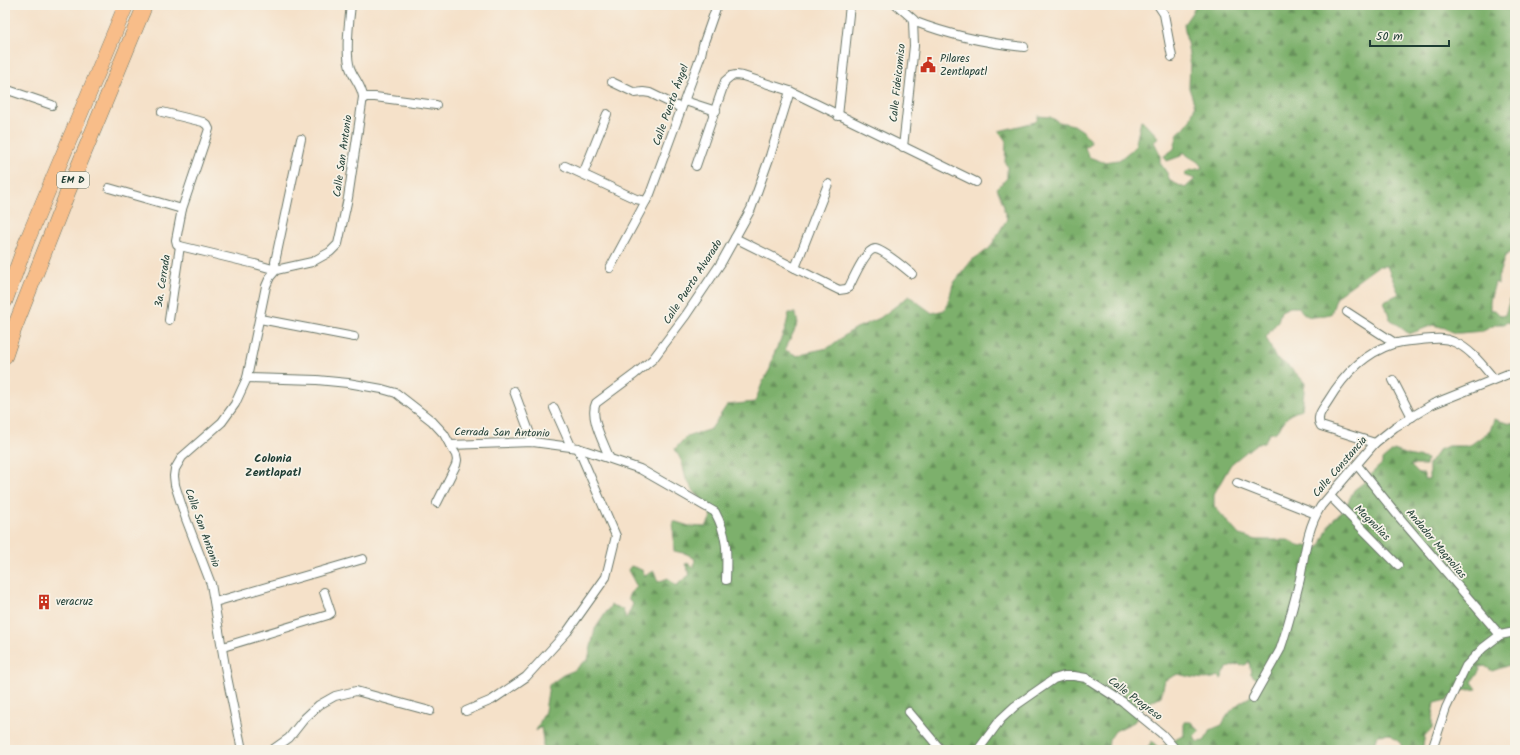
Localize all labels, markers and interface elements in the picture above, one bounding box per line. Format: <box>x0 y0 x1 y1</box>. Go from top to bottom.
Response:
scale bar <box>1370 22 1449 48</box>
text: 50 m <box>1376 27 1403 46</box>
street label: Calle Fideicomiso <box>885 43 911 123</box>
place label: Pilares Zentlapatl <box>940 50 987 81</box>
public building icon: Pilares Zentlapatl <box>919 56 937 74</box>
street label: Calle Puerto Ángel <box>648 62 694 148</box>
street label: Calle San Antonio <box>328 114 358 198</box>
road number: EM D <box>57 172 89 188</box>
street label: Calle Puerto Alvarado <box>659 236 727 328</box>
street label: 3a. Cerrada <box>150 253 176 309</box>
street label: Cerrada San Antonio <box>454 423 550 443</box>
street label: Calle Constancia <box>1308 432 1372 502</box>
district label: Colonia Zentlapatl <box>245 449 302 482</box>
street label: Calle San Antonio <box>179 486 225 570</box>
street label: Magnolias <box>1350 501 1395 546</box>
street label: Andador Magnolias <box>1401 505 1471 583</box>
building icon: veracruz <box>35 593 53 611</box>
place label: veracruz <box>56 593 93 611</box>
street label: Calle Progreso <box>1104 672 1166 726</box>

